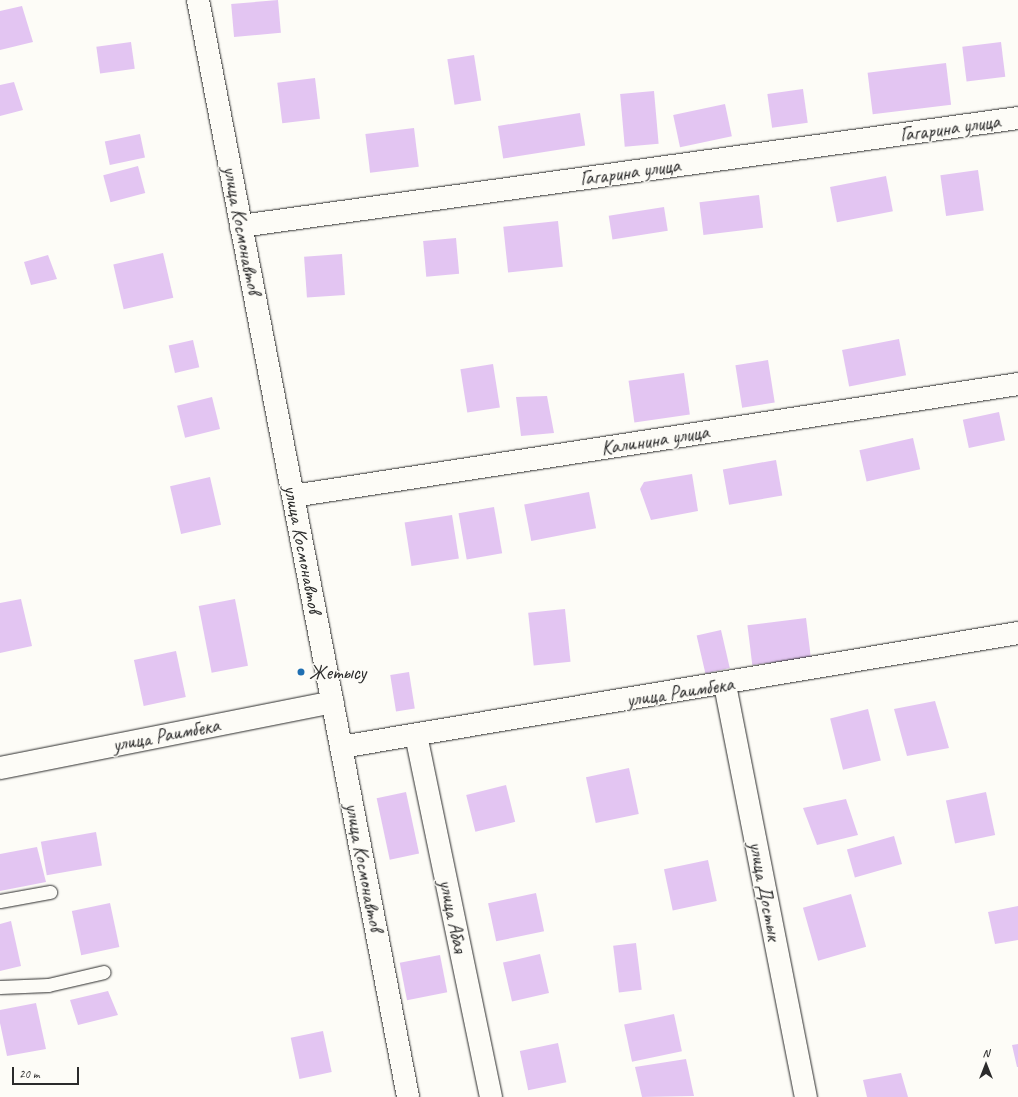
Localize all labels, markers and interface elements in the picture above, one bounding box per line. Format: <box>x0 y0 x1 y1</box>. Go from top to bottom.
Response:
street label: Гагарина улица <box>898 109 1002 147</box>
street label: Гагарина улица <box>578 153 682 191</box>
street label: улица Космонавтов <box>218 162 266 298</box>
street label: Калинина улица <box>599 420 711 460</box>
street label: улица Космонавтов <box>279 481 327 617</box>
place label: Жетысу <box>309 660 366 684</box>
marker: Жетысу <box>296 667 306 677</box>
street label: улица Раимбека <box>625 672 735 712</box>
street label: улица Раимбека <box>111 713 221 757</box>
street label: улица Космонавтов <box>340 799 388 935</box>
street label: улица Достык <box>743 839 787 943</box>
street label: улица Абая <box>434 877 472 955</box>
north arrow <box>966 1045 1006 1085</box>
text: N <box>983 1046 989 1060</box>
scale bar <box>14 1059 81 1085</box>
text: 20 m <box>19 1066 39 1082</box>

